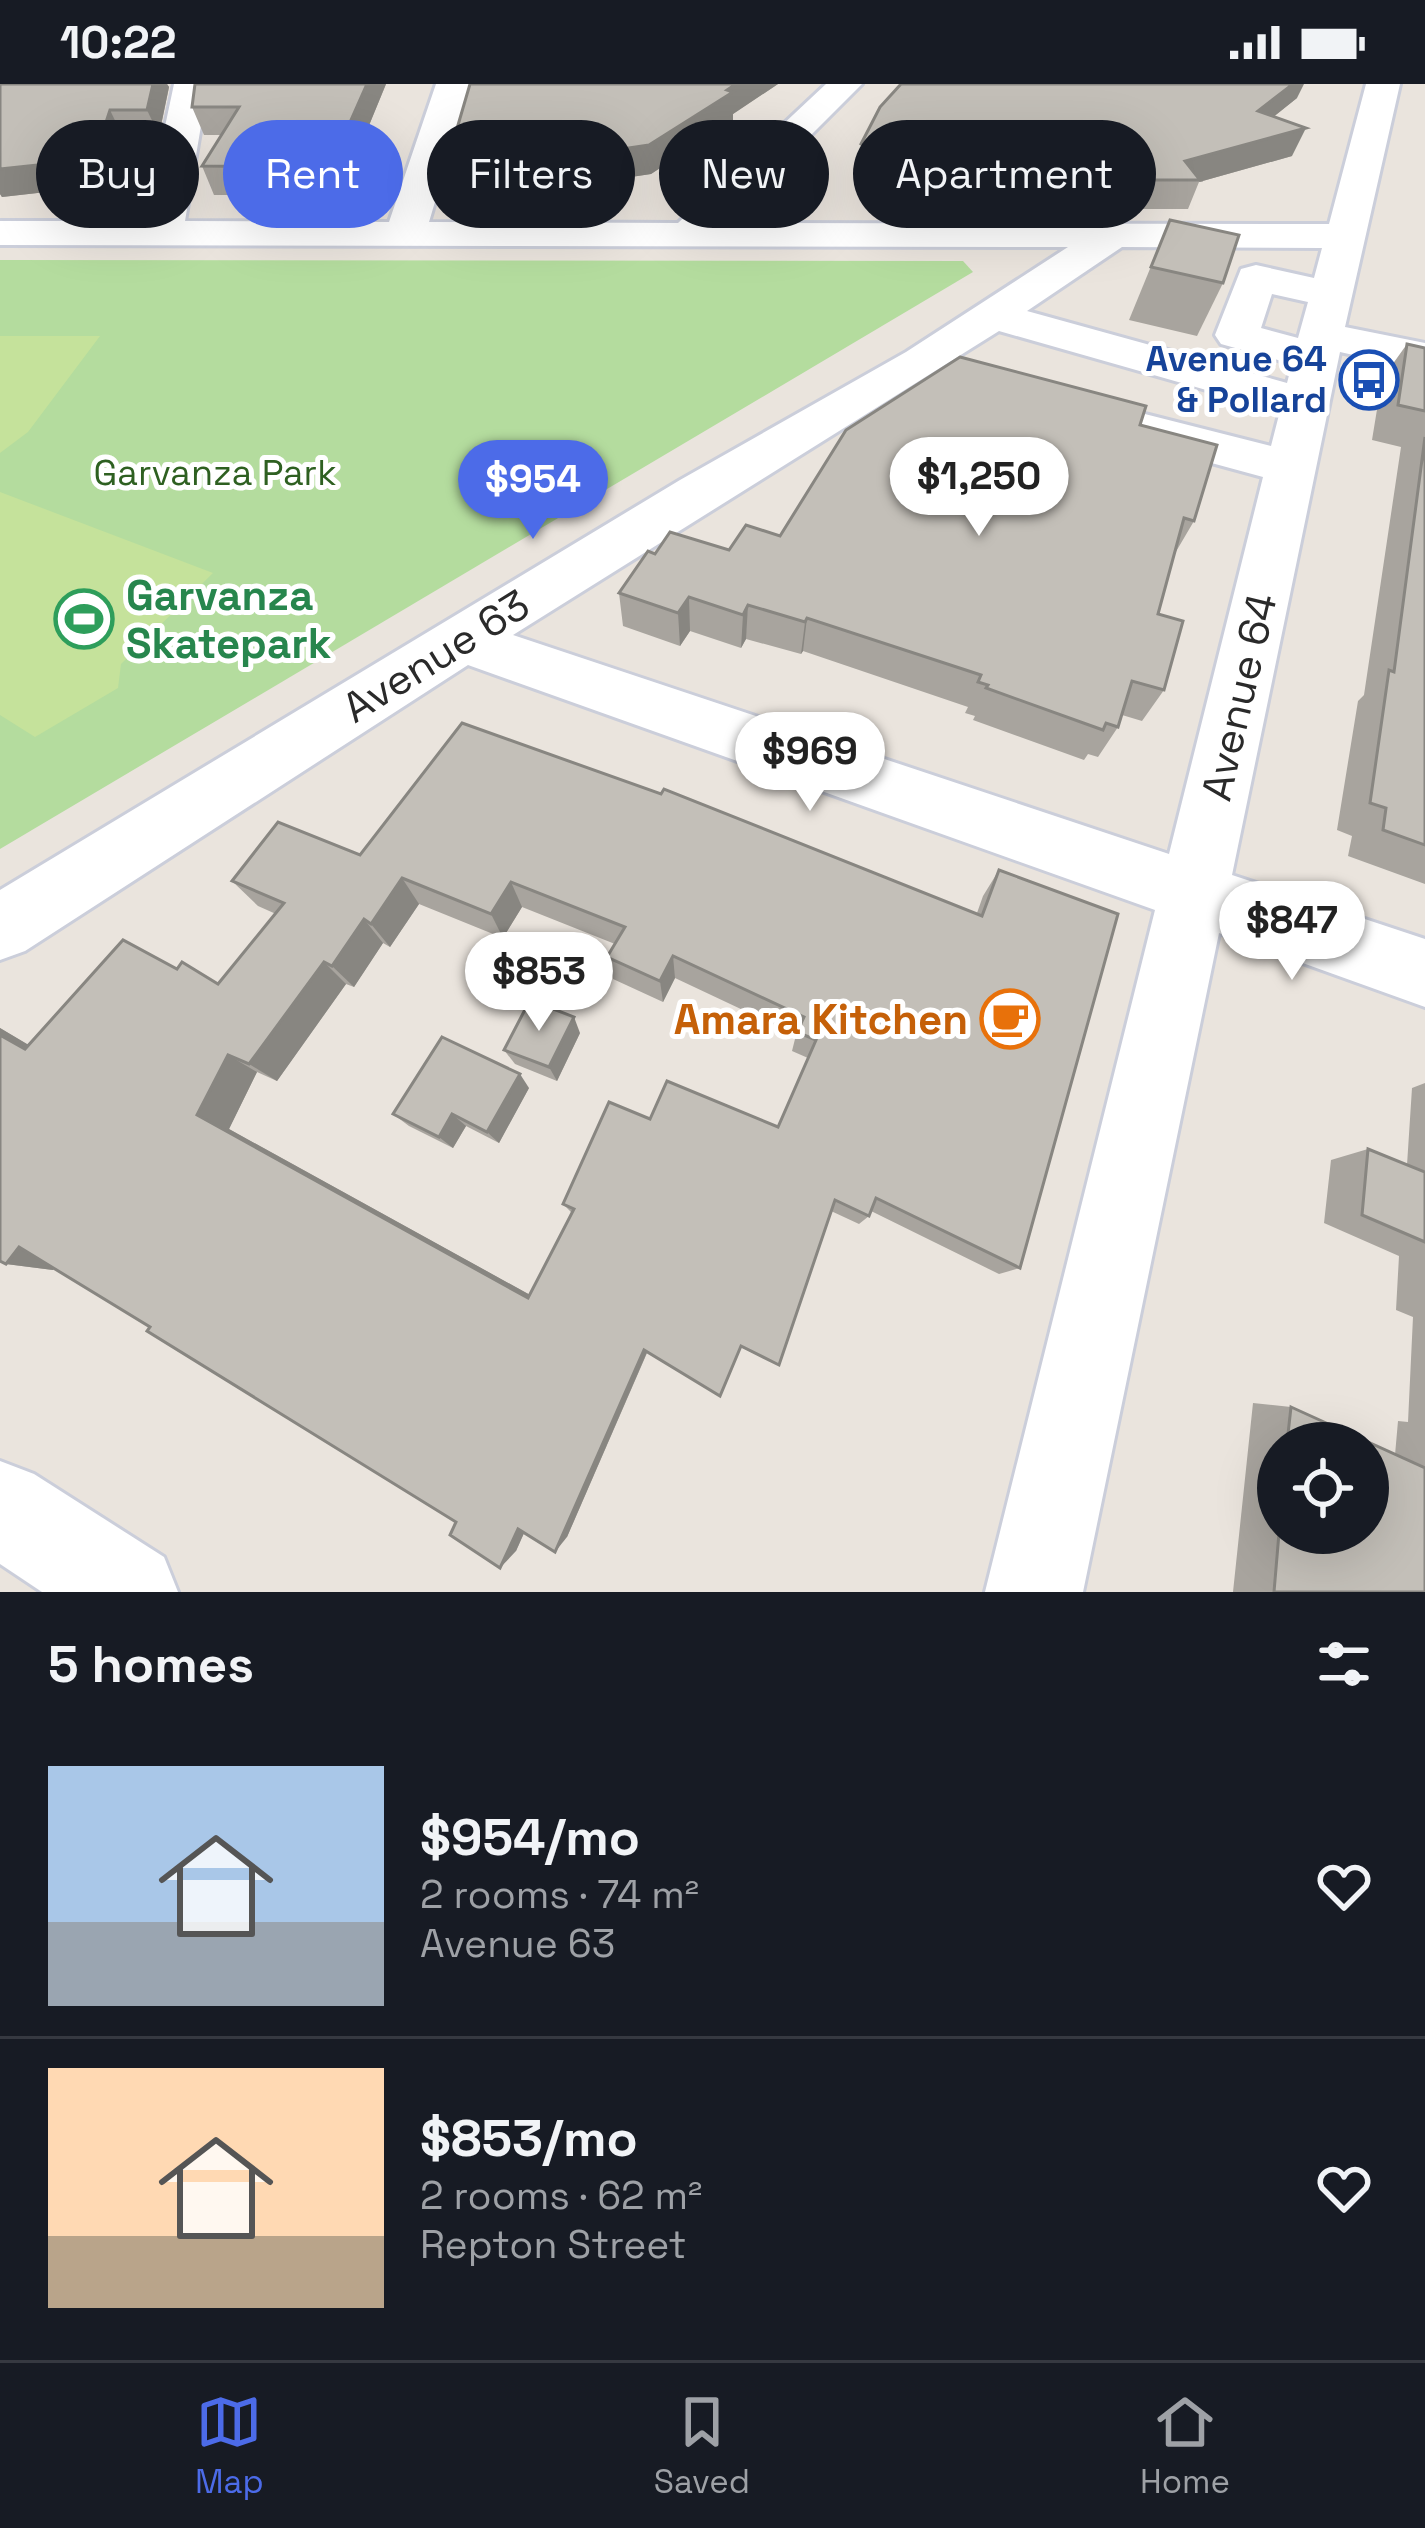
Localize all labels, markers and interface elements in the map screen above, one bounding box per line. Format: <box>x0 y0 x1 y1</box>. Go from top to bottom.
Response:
text: 10:22 <box>60 14 176 71</box>
chip: Buy <box>36 120 199 228</box>
chip: Rent <box>223 120 403 228</box>
chip: Filters <box>427 120 635 228</box>
chip: New <box>659 120 829 228</box>
chip: Apartment <box>853 120 1156 228</box>
place label: Avenue 64 & Pollard <box>1145 336 1327 423</box>
bus stop icon: Avenue 64 & Pollard <box>1338 349 1400 411</box>
pin: $1,250 <box>881 437 1077 539</box>
pin: $954 <box>462 440 604 542</box>
park label: Garvanza Park <box>93 450 337 496</box>
text: $1,250 <box>917 451 1041 500</box>
text: $954 <box>485 454 581 503</box>
place label: Garvanza Skatepark <box>126 569 332 670</box>
street label: Avenue 63 <box>333 578 539 734</box>
sports icon: Garvanza Skatepark <box>53 588 115 650</box>
street label: Avenue 64 <box>1189 588 1289 806</box>
pin: $969 <box>739 712 881 814</box>
text: $969 <box>762 726 858 775</box>
pin: $847 <box>1221 881 1363 983</box>
text: $847 <box>1246 895 1338 944</box>
pin: $853 <box>468 932 610 1034</box>
text: $853 <box>492 946 586 995</box>
cafe icon: Amara Kitchen <box>979 988 1041 1050</box>
place label: Amara Kitchen <box>674 993 968 1046</box>
map controls <box>1257 1422 1389 1554</box>
button: locate <box>1257 1422 1389 1554</box>
icon: filters <box>1311 1631 1377 1697</box>
text: 5 homes <box>48 1632 254 1697</box>
text: $954/mo <box>420 1805 640 1870</box>
icon: home <box>144 1814 288 1958</box>
icon: heart <box>1311 1853 1377 1919</box>
text: 2 rooms · 74 m² <box>420 1870 699 1919</box>
text: Avenue 63 <box>420 1919 615 1968</box>
text: $853/mo <box>420 2106 638 2171</box>
icon: home <box>144 2116 288 2260</box>
icon: heart <box>1311 2155 1377 2221</box>
text: 2 rooms · 62 m² <box>420 2171 702 2220</box>
text: Repton Street <box>420 2220 687 2269</box>
tab: Map <box>195 2389 264 2503</box>
tab: Saved <box>654 2389 750 2503</box>
tab: Home <box>1140 2389 1230 2503</box>

